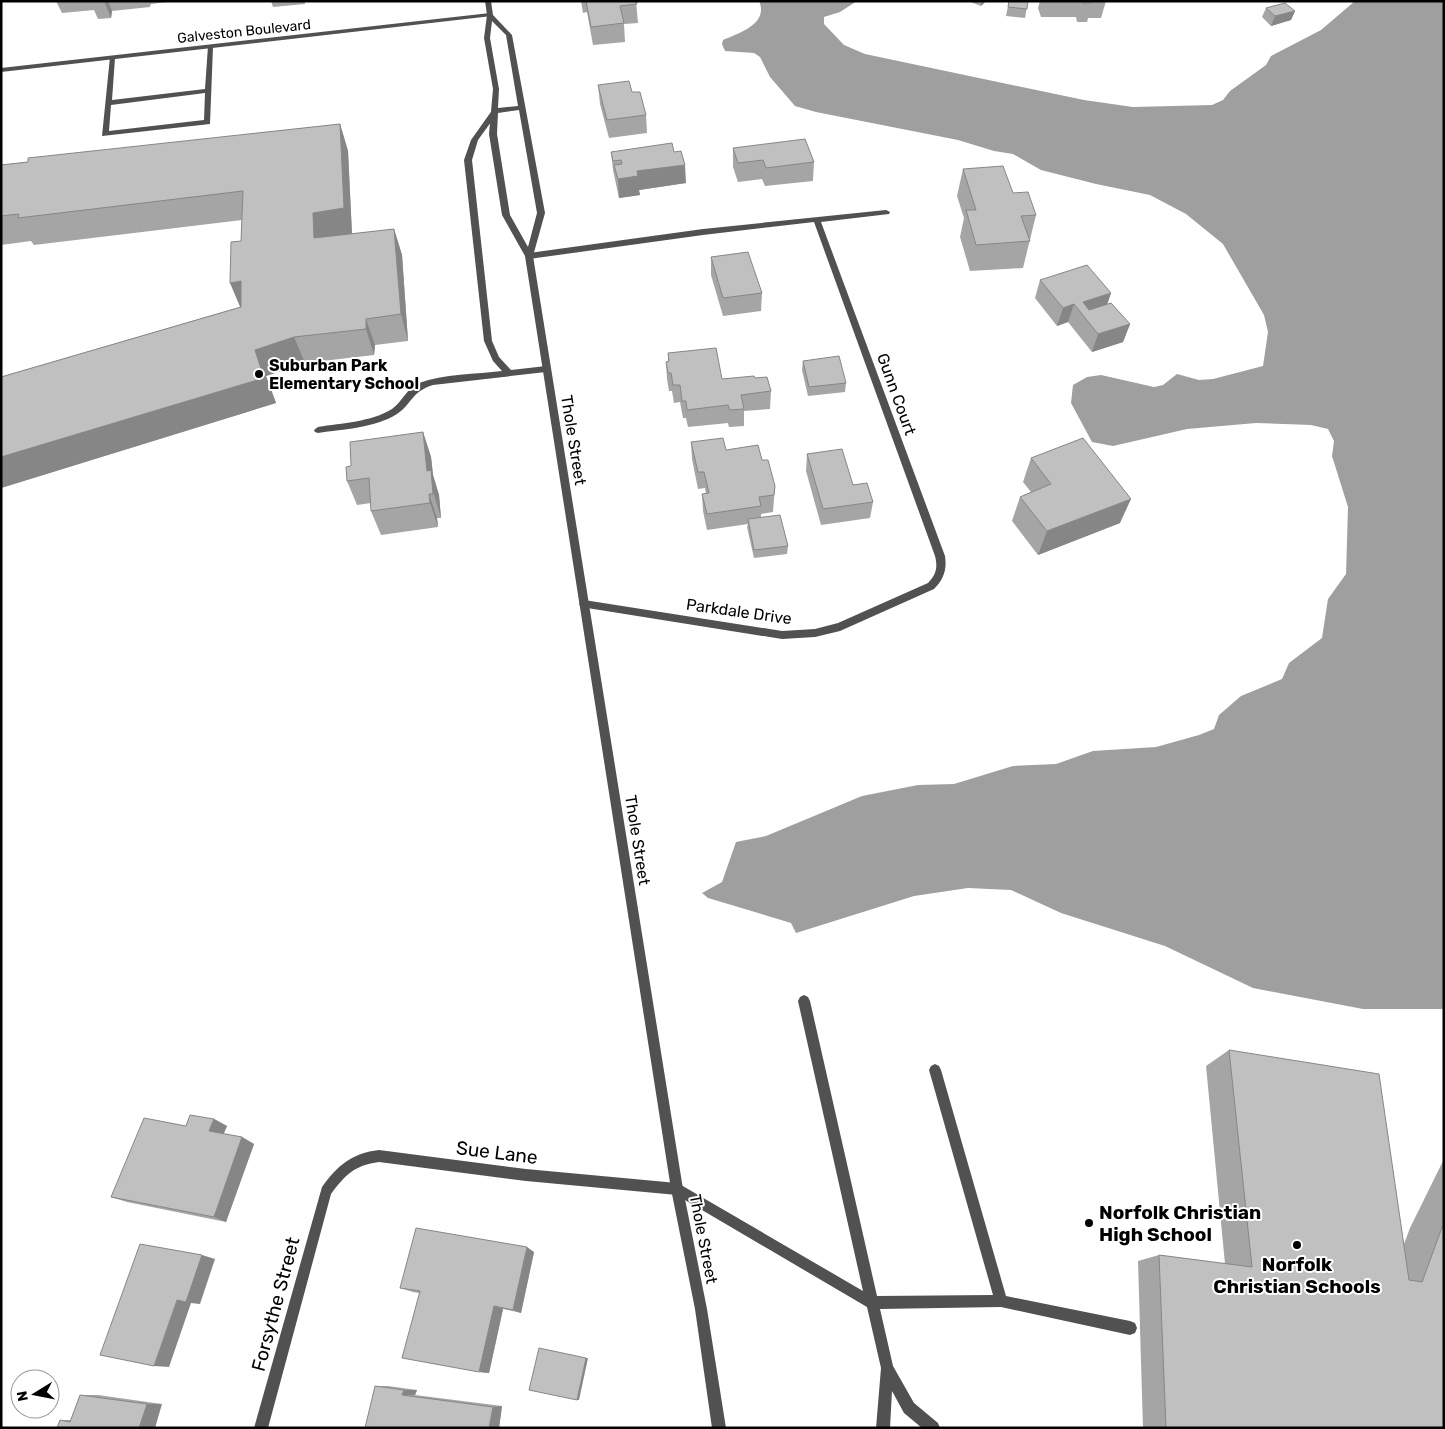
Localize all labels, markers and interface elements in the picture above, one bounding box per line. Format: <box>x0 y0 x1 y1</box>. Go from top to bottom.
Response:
street label: Galveston Boulevard <box>176 16 312 47</box>
street label: Gunn Court <box>873 351 920 438</box>
place label: Suburban Park Elementary School <box>269 356 419 393</box>
marker: Suburban Park Elementary School <box>253 368 265 380</box>
street label: Thole Street <box>557 394 590 486</box>
street label: Parkdale Drive <box>685 595 793 628</box>
street label: Thole Street <box>621 794 654 886</box>
street label: Sue Lane <box>455 1136 539 1169</box>
street label: Thole Street <box>686 1193 722 1286</box>
place label: Norfolk Christian High School <box>1099 1201 1261 1246</box>
marker: Norfolk Christian High School <box>1083 1217 1095 1229</box>
street label: Forsythe Street <box>247 1234 305 1374</box>
marker: Norfolk Christian Schools <box>1291 1239 1303 1251</box>
place label: Norfolk Christian Schools <box>1213 1253 1381 1298</box>
north arrow <box>10 1369 60 1419</box>
text: N <box>13 1390 32 1403</box>

